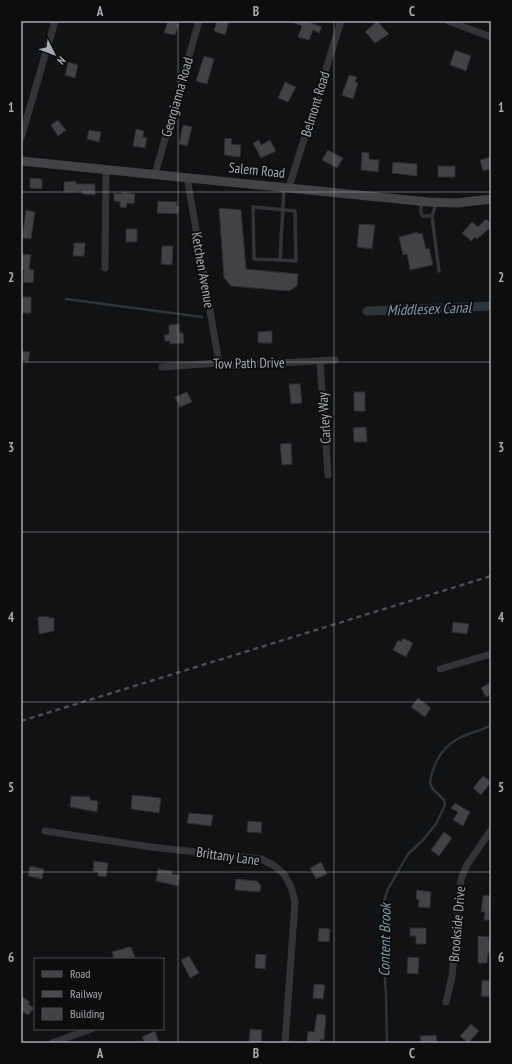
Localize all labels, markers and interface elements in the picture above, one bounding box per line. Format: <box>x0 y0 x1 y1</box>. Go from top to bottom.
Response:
text: A <box>96 3 104 20</box>
text: B <box>253 3 259 20</box>
text: C <box>409 3 415 20</box>
north arrow <box>34 34 74 74</box>
text: N <box>54 54 69 68</box>
street label: Georgianna Road <box>157 55 197 139</box>
street label: Belmont Road <box>297 69 333 139</box>
text: 1 <box>8 99 14 116</box>
text: 1 <box>498 99 504 116</box>
street label: Salem Road <box>228 158 286 182</box>
street label: Ketchen Avenue <box>187 231 219 310</box>
text: 2 <box>8 269 14 286</box>
text: 2 <box>498 269 504 286</box>
water label: Middlesex Canal <box>387 297 473 319</box>
street label: Tow Path Drive <box>213 353 285 373</box>
street label: Carley Way <box>313 391 335 445</box>
text: 3 <box>8 439 14 456</box>
text: 3 <box>498 439 504 456</box>
text: 4 <box>8 609 15 626</box>
text: 4 <box>498 609 505 626</box>
text: 5 <box>8 779 14 796</box>
text: 5 <box>498 779 504 796</box>
street label: Brittany Lane <box>195 843 261 869</box>
street label: Brookside Drive <box>445 885 469 963</box>
water label: Content Brook <box>374 901 395 977</box>
text: 6 <box>8 949 14 966</box>
text: 6 <box>498 949 504 966</box>
legend <box>34 958 164 1030</box>
text: Road <box>70 966 90 981</box>
text: Railway <box>70 986 103 1001</box>
text: Building <box>70 1006 105 1021</box>
text: A <box>96 1045 104 1062</box>
text: B <box>253 1045 259 1062</box>
text: C <box>409 1045 415 1062</box>

